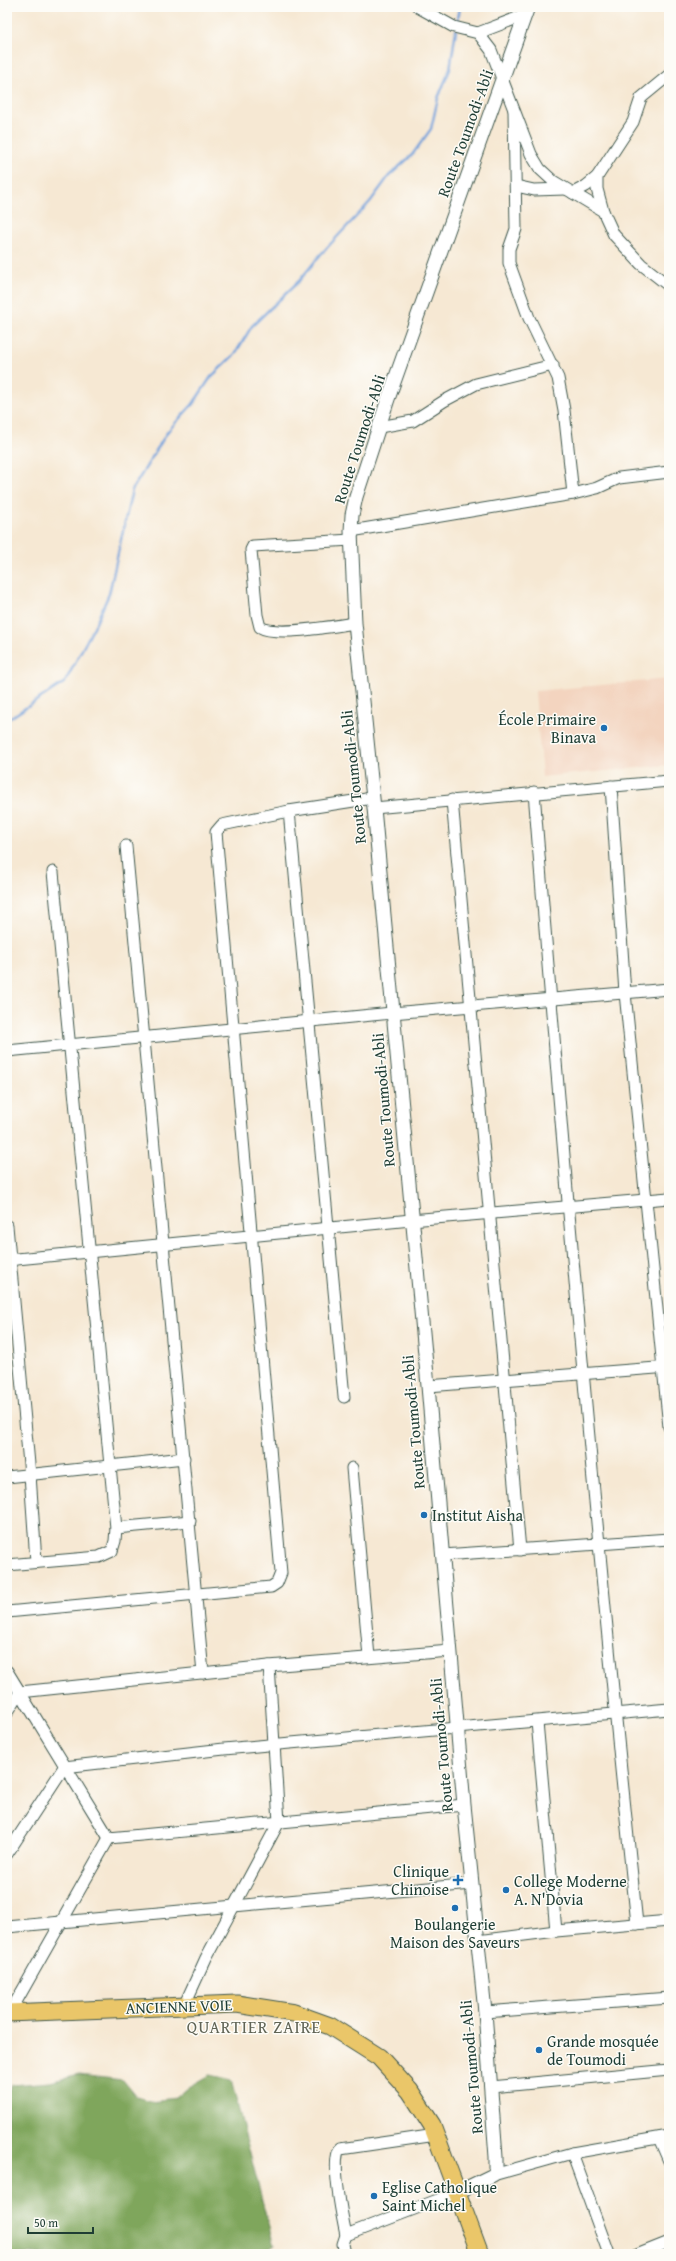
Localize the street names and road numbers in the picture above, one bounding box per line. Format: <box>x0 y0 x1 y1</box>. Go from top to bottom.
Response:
street label: Route Toumodi-Abli <box>431 65 499 200</box>
street label: Route Toumodi-Abli <box>327 371 391 507</box>
street label: Route Toumodi-Abli <box>334 708 372 845</box>
street label: Route Toumodi-Abli <box>365 1031 401 1168</box>
street label: Route Toumodi-Abli <box>395 1353 431 1490</box>
street label: Route Toumodi-Abli <box>423 1676 459 1813</box>
street label: ANCIENNE VOIE <box>125 1992 233 2020</box>
street label: Route Toumodi-Abli <box>453 1998 489 2135</box>

